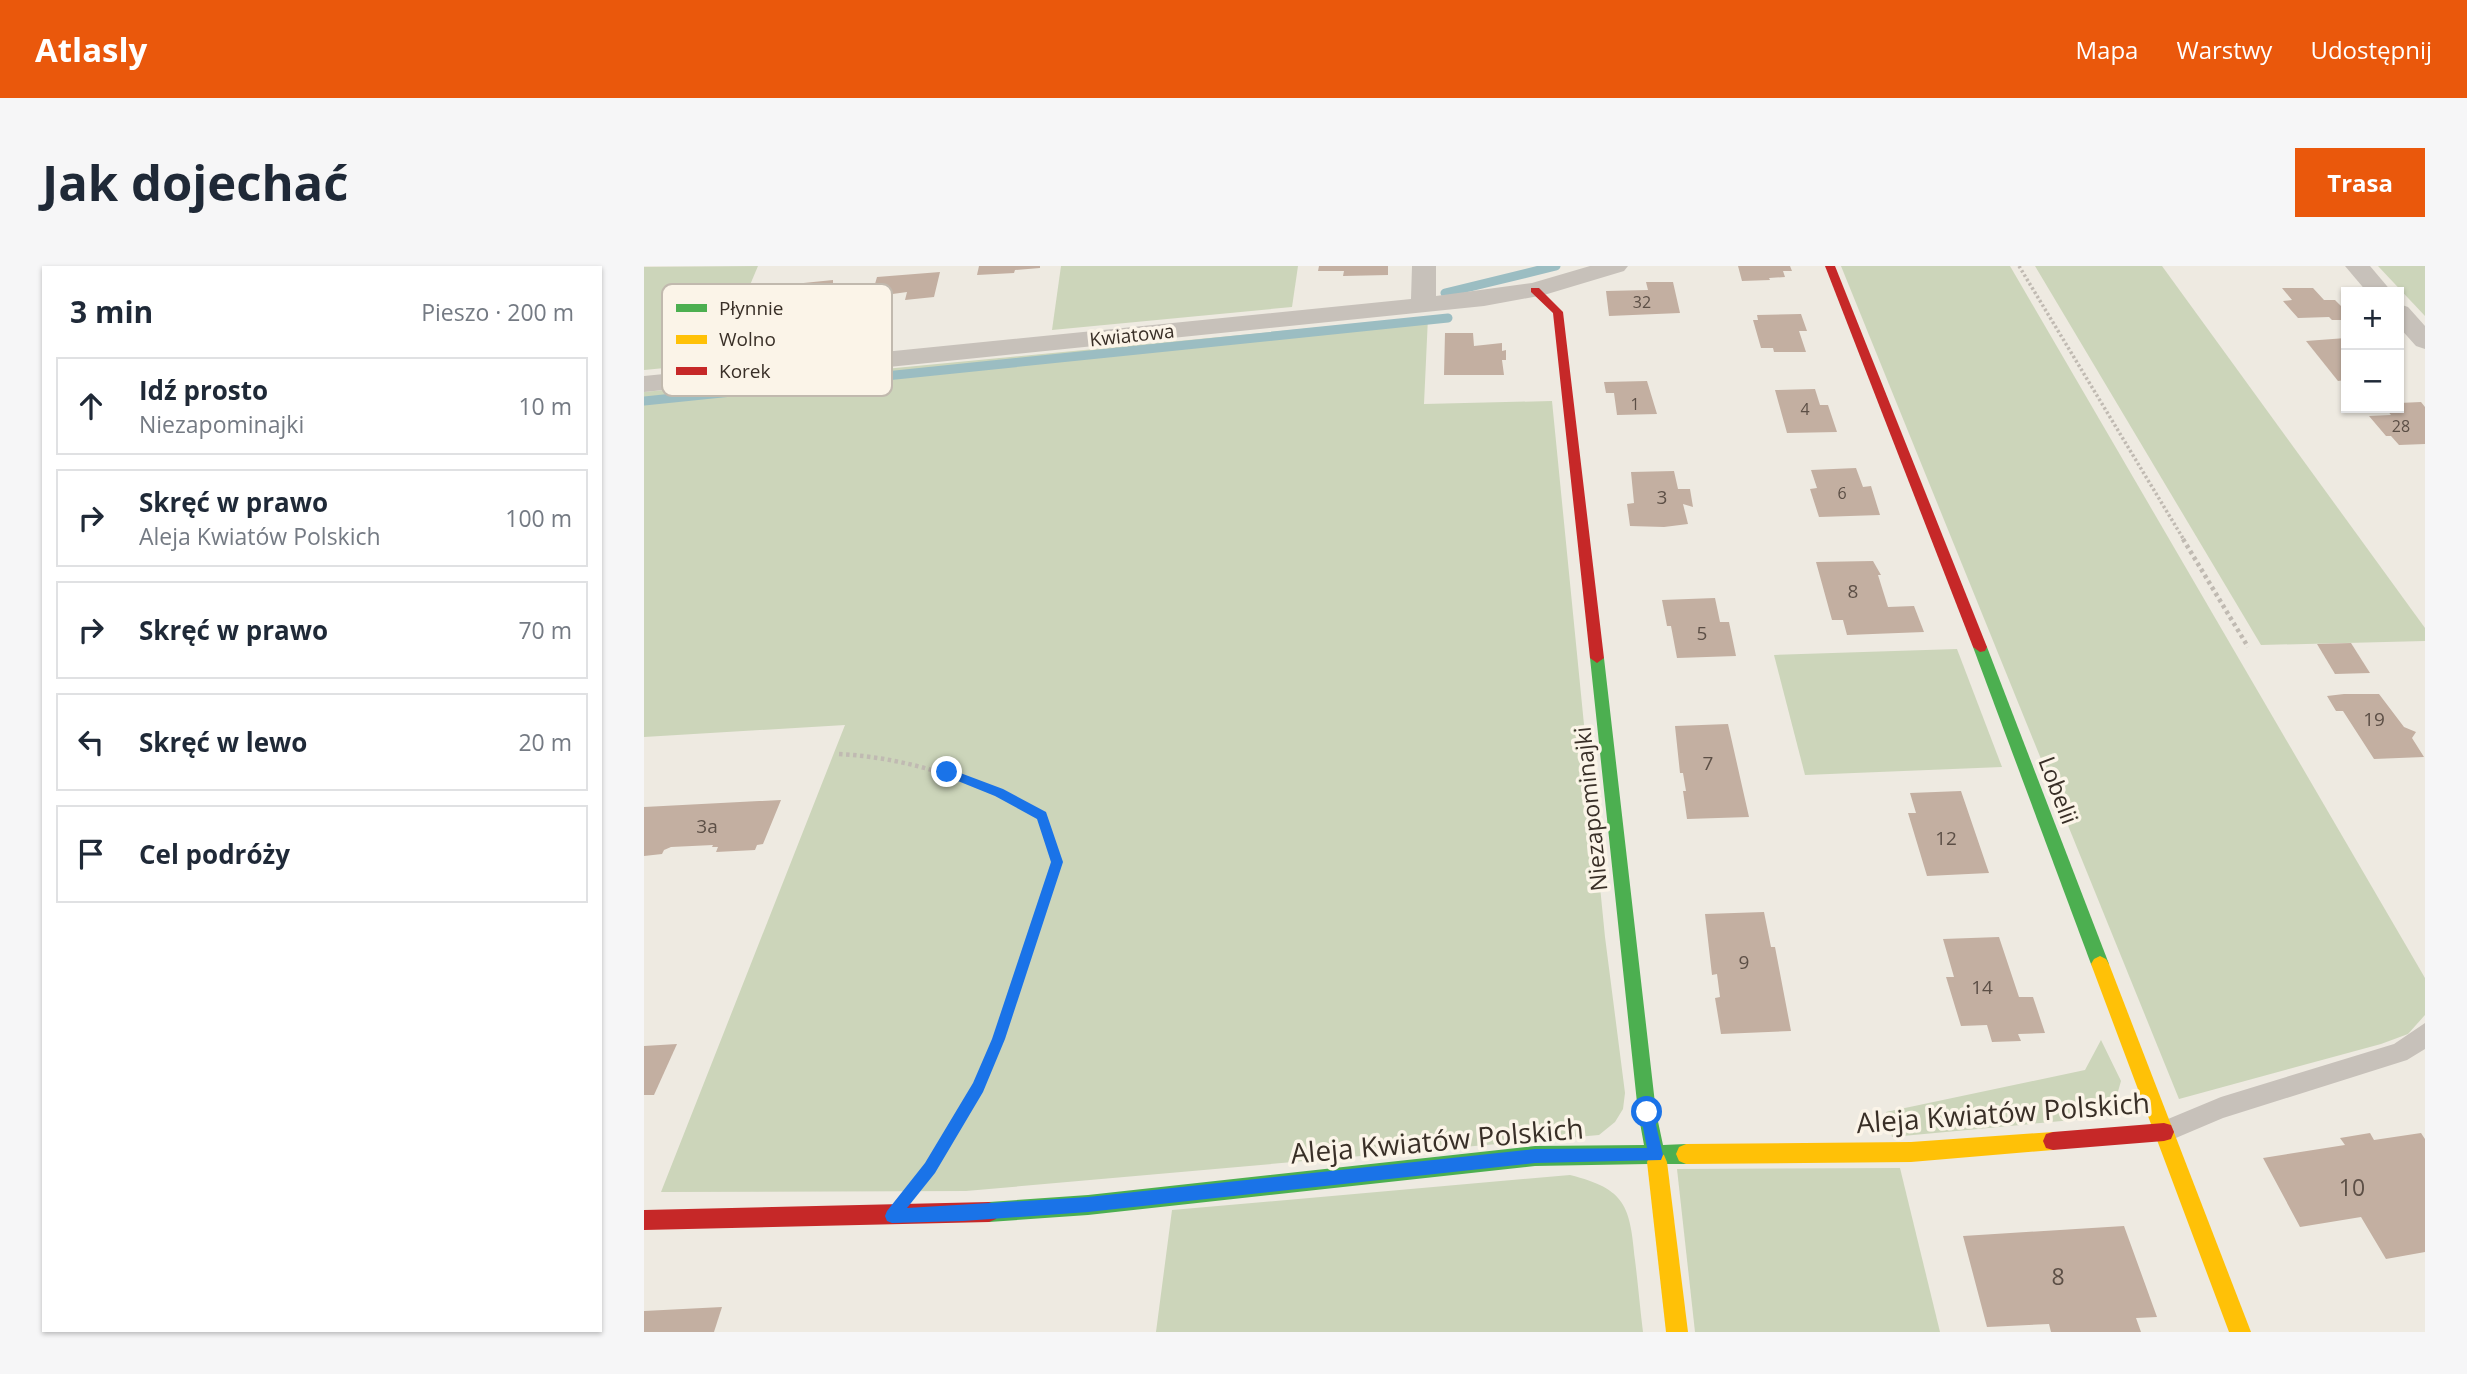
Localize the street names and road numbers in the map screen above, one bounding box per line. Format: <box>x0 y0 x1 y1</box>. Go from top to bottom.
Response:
street label: Kwiatowa <box>1088 318 1176 352</box>
street label: Niezapominajki <box>1565 725 1615 893</box>
street label: Lobelii <box>2031 751 2087 829</box>
street label: Aleja Kwiatów Polskich <box>1855 1083 2151 1141</box>
street label: Aleja Kwiatów Polskich <box>1289 1108 1585 1172</box>

